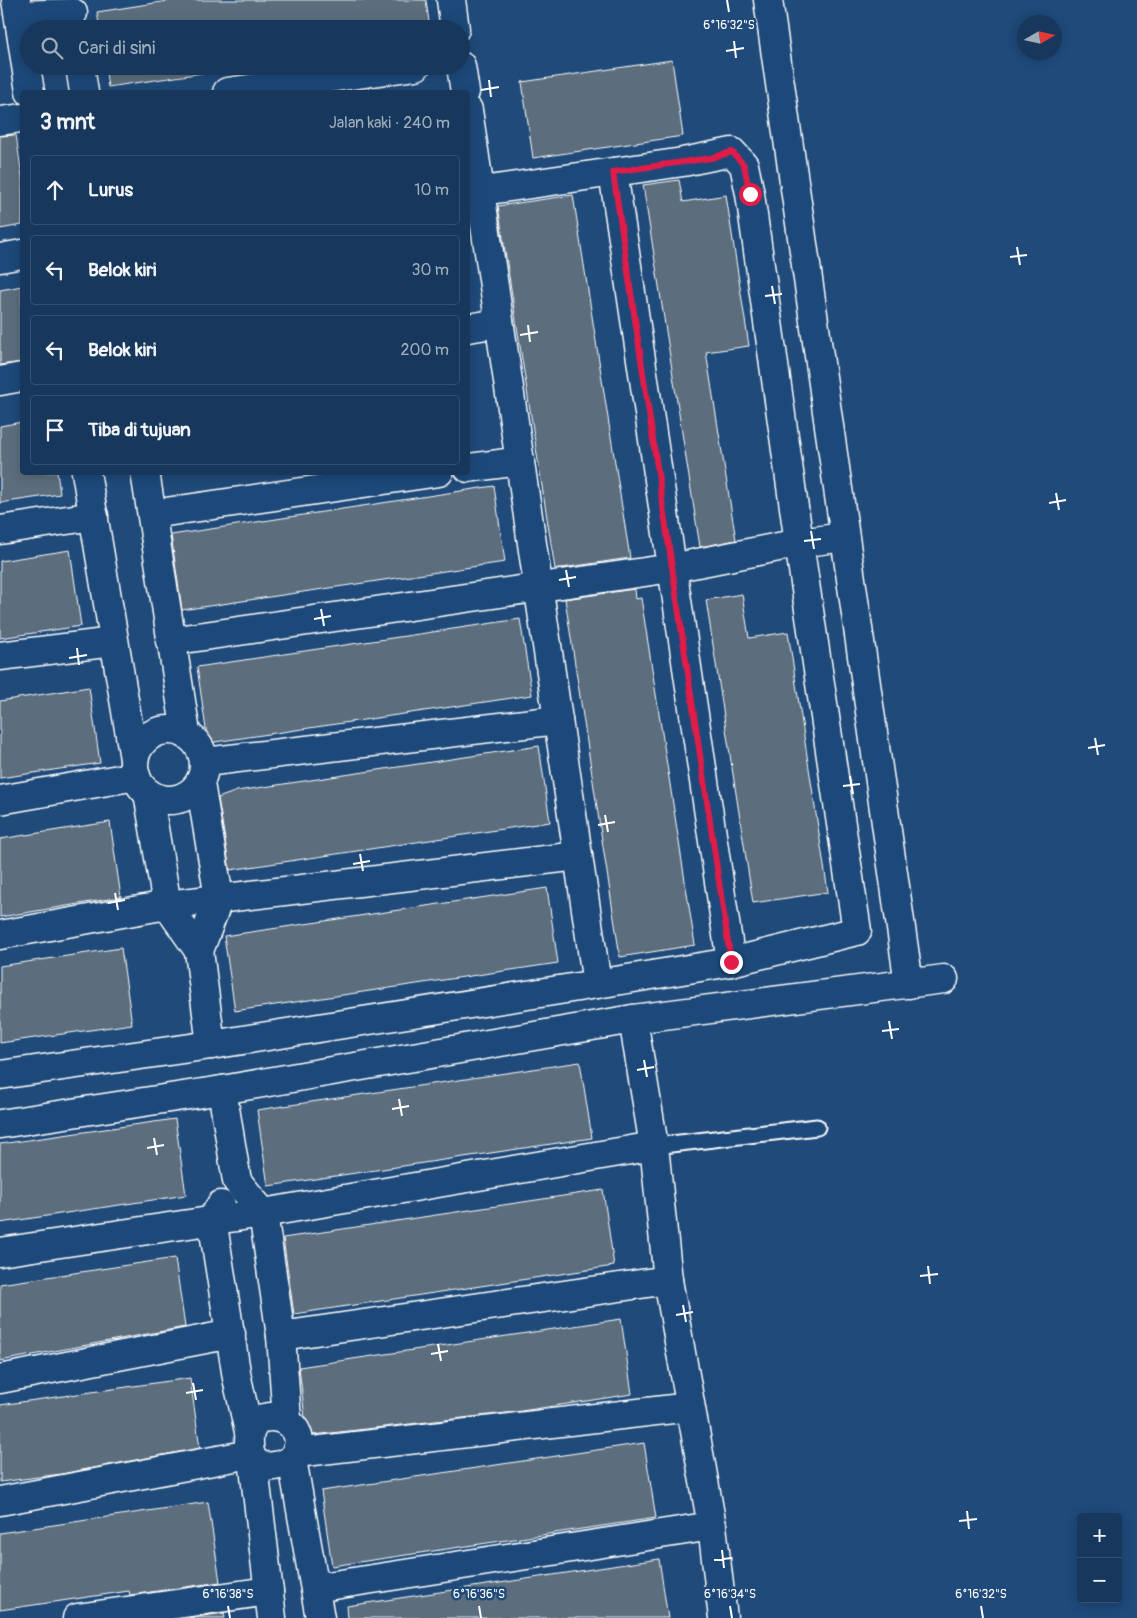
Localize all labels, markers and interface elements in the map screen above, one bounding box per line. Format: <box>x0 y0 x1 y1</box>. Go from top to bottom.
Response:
north arrow <box>1017 15 1062 60</box>
text: 6°16'32"S <box>703 18 755 33</box>
search box <box>20 20 470 75</box>
icon: search <box>38 34 66 62</box>
text: Cari di sini <box>78 36 155 60</box>
text: 3 mnt <box>40 109 95 136</box>
text: Jalan kaki · 240 m <box>329 113 450 133</box>
icon: ahead <box>41 176 69 204</box>
text: Lurus <box>88 178 133 202</box>
text: 10 m <box>414 180 449 200</box>
route start <box>739 183 762 206</box>
icon: left <box>41 256 69 284</box>
text: Belok kiri <box>88 258 156 282</box>
text: 30 m <box>411 260 449 280</box>
icon: left <box>41 336 69 364</box>
text: Belok kiri <box>88 338 156 362</box>
text: 200 m <box>401 340 449 360</box>
icon: arrive <box>41 416 69 444</box>
text: Tiba di tujuan <box>88 418 191 442</box>
route end <box>720 951 743 974</box>
map controls <box>1077 1513 1122 1603</box>
button: + <box>1077 1513 1122 1558</box>
button: − <box>1077 1558 1122 1603</box>
text: 6°16'38"S <box>203 1587 253 1602</box>
text: 6°16'36"S <box>453 1587 505 1602</box>
text: 6°16'34"S <box>704 1587 756 1602</box>
text: 6°16'32"S <box>955 1587 1007 1602</box>

